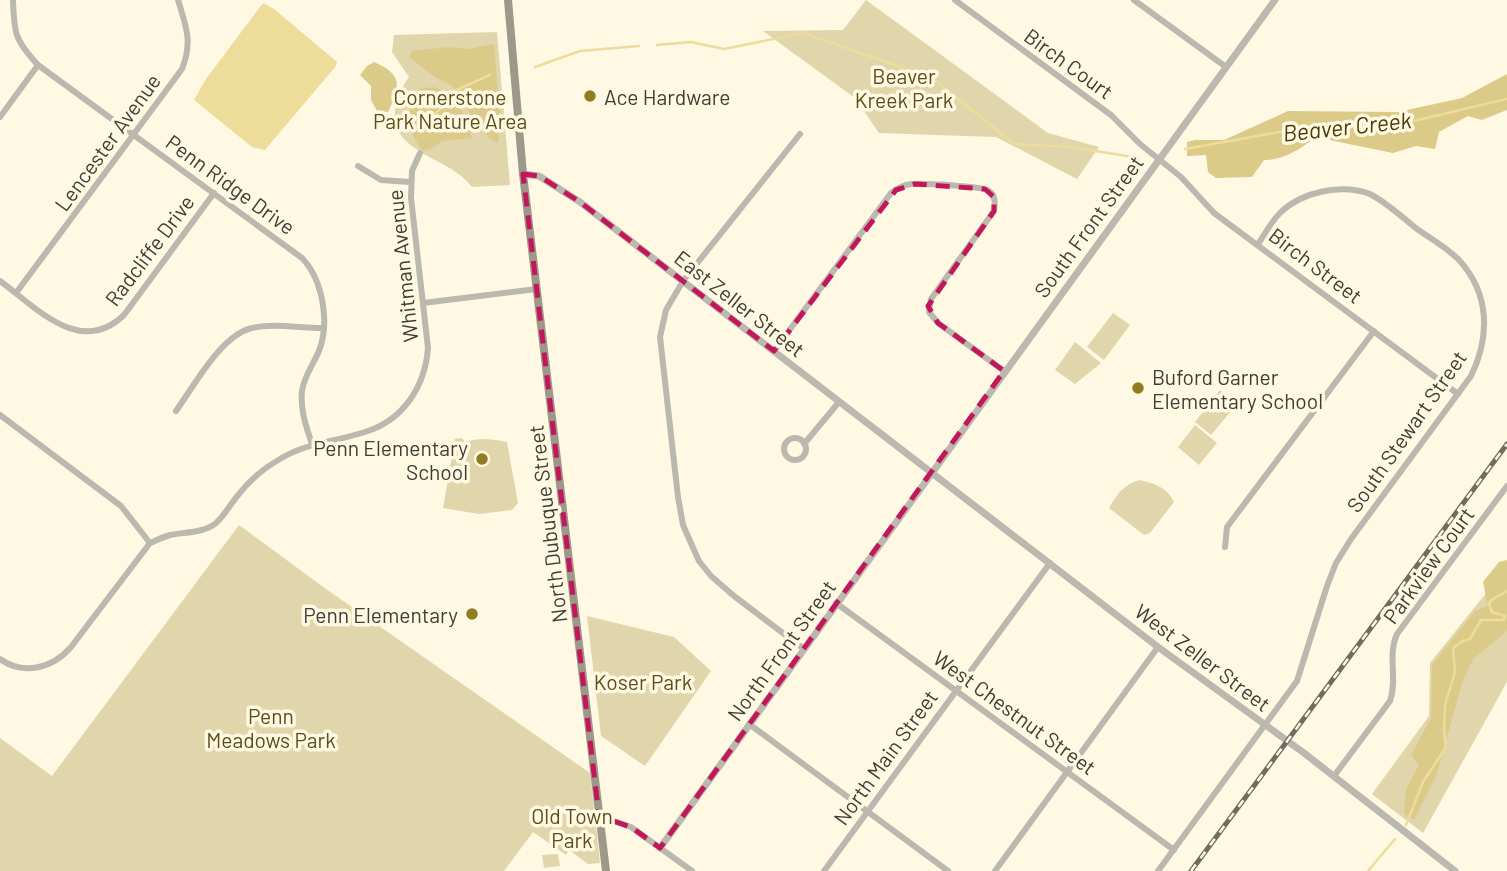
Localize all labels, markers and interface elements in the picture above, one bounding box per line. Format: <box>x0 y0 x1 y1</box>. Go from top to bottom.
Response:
street label: Birch Court <box>1020 22 1118 104</box>
park label: Beaver Kreek Park <box>855 63 953 112</box>
street label: Lencester Avenue <box>49 69 165 215</box>
park label: Cornerstone Park Nature Area <box>373 84 527 133</box>
place label: Ace Hardware <box>604 84 731 109</box>
marker: Ace Hardware <box>582 88 598 104</box>
water label: Beaver Creek <box>1281 105 1413 147</box>
street label: Penn Ridge Drive <box>162 129 300 239</box>
street label: South Front Street <box>1028 150 1148 302</box>
street label: Whitman Avenue <box>382 189 422 343</box>
street label: Radcliffe Drive <box>99 190 199 310</box>
street label: Birch Street <box>1265 222 1367 308</box>
street label: East Zeller Street <box>670 244 810 362</box>
street label: South Stewart Street <box>1341 345 1471 517</box>
place label: Buford Garner Elementary School <box>1152 364 1323 413</box>
marker: Buford Garner Elementary School <box>1130 380 1146 396</box>
street label: North Dubuque Street <box>522 424 572 624</box>
place label: Penn Elementary School <box>313 435 468 484</box>
marker: Penn Elementary School <box>474 451 490 467</box>
street label: Parkview Court <box>1377 502 1479 628</box>
street label: North Front Street <box>722 575 840 725</box>
street label: West Zeller Street <box>1130 598 1276 716</box>
place label: Penn Elementary <box>303 602 458 627</box>
marker: Penn Elementary <box>464 606 480 622</box>
street label: West Chestnut Street <box>929 645 1101 779</box>
park label: Koser Park <box>594 669 692 694</box>
street label: North Main Street <box>828 685 942 829</box>
park label: Penn Meadows Park <box>206 703 336 752</box>
park label: Old Town Park <box>531 803 613 852</box>

